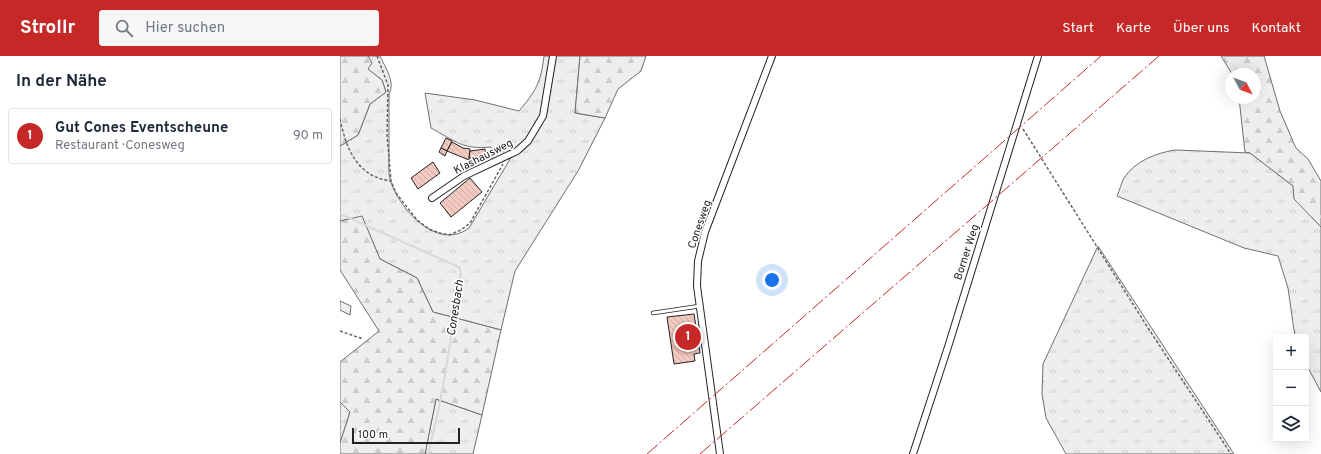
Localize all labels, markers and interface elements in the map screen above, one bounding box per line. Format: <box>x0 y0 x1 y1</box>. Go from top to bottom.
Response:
search box <box>99 10 379 46</box>
text: Strollr <box>20 16 75 40</box>
icon: search <box>113 17 135 39</box>
text: Hier suchen <box>145 19 225 38</box>
text: Start <box>1062 20 1094 37</box>
text: Karte <box>1116 20 1151 37</box>
text: Über uns <box>1173 20 1230 37</box>
text: Kontakt <box>1252 20 1301 37</box>
north arrow <box>1225 68 1261 104</box>
text: In der Nähe <box>16 71 107 93</box>
text: Gut Cones Eventscheune <box>55 119 228 138</box>
text: 1 <box>27 128 33 144</box>
text: 90 m <box>293 128 323 144</box>
street label: Klashausweg <box>452 136 515 178</box>
text: Restaurant · Conesweg <box>55 138 185 154</box>
street label: Conesweg <box>685 198 715 251</box>
street label: Borner Weg <box>951 223 983 282</box>
your location <box>762 270 782 290</box>
water label: Conesbach <box>444 278 468 337</box>
pin: 1 <box>675 322 701 352</box>
map controls <box>1273 334 1309 442</box>
button: + <box>1273 334 1309 370</box>
button: − <box>1273 370 1309 406</box>
button: layers <box>1273 406 1309 442</box>
scale bar <box>352 426 460 445</box>
text: 100 m <box>358 428 388 442</box>

